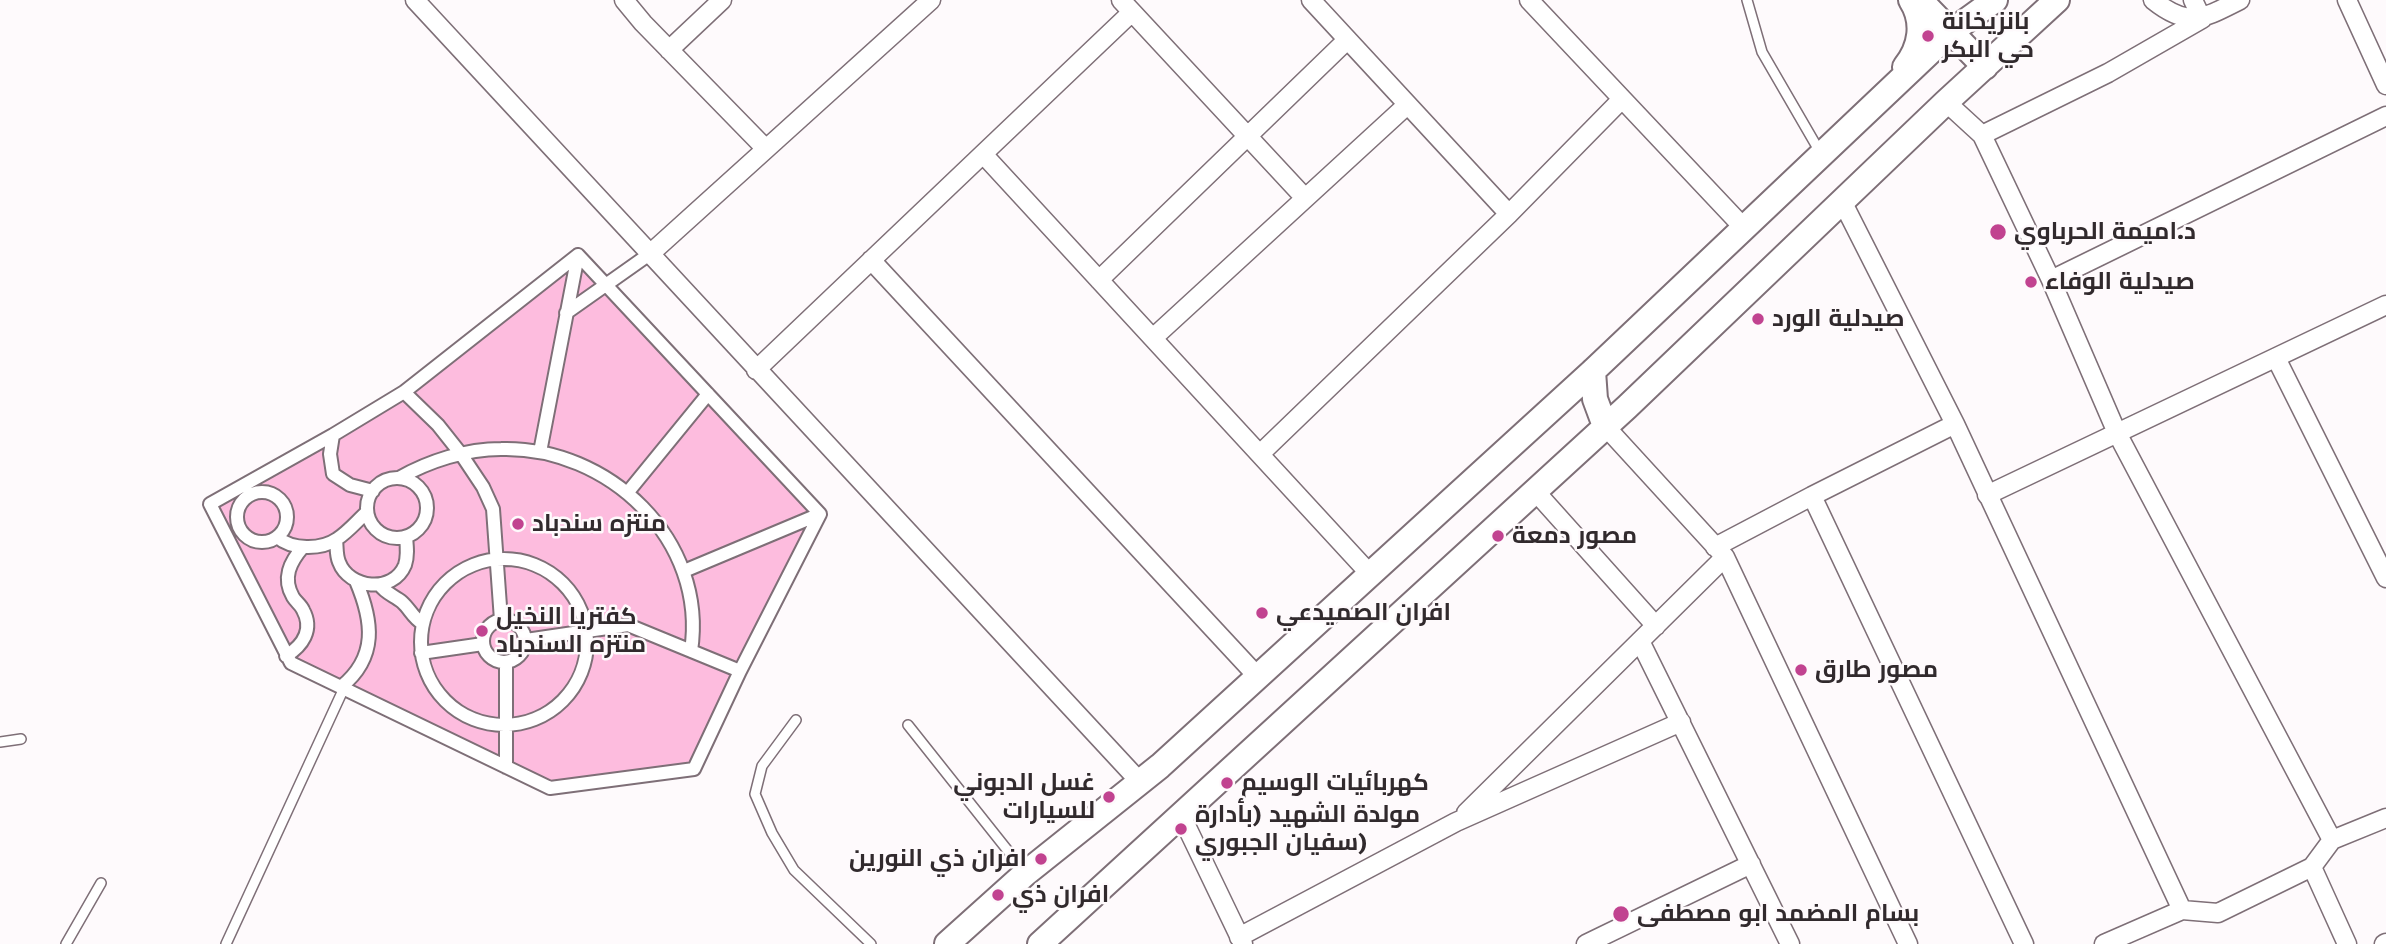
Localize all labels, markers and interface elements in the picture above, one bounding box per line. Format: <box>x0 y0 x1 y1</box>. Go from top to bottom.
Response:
place label: بانزيخانة حي البكر <box>1942 8 2034 64</box>
marker: بانزيخانة حي البكر <box>1920 28 1936 44</box>
place label: د.اميمة الحرباوي <box>2014 218 2196 246</box>
marker: د.اميمة الحرباوي <box>1988 222 2008 242</box>
place label: صيدلية الوفاء <box>2045 268 2195 296</box>
marker: صيدلية الوفاء <box>2023 274 2039 290</box>
place label: صيدلية الورد <box>1772 305 1905 333</box>
marker: صيدلية الورد <box>1750 311 1766 327</box>
place label: منتزه سندباد <box>532 510 666 538</box>
marker: منتزه سندباد <box>510 516 526 532</box>
place label: مصور دمعة <box>1512 522 1637 550</box>
marker: مصور دمعة <box>1490 528 1506 544</box>
place label: افران الصميدعي <box>1276 599 1451 627</box>
place label: كفتريا النخيل منتزه السندباد <box>496 603 646 659</box>
marker: افران الصميدعي <box>1254 605 1270 621</box>
marker: كفتريا النخيل منتزه السندباد <box>474 623 490 639</box>
place label: مصور طارق <box>1815 656 1938 684</box>
marker: مصور طارق <box>1793 662 1809 678</box>
place label: غسل الدبوني للسيارات <box>953 769 1095 825</box>
place label: كهربائيات الوسيم <box>1241 769 1429 797</box>
marker: كهربائيات الوسيم <box>1219 775 1235 791</box>
marker: غسل الدبوني للسيارات <box>1101 789 1117 805</box>
place label: مولدة الشهيد (بأدارة سفيان الجبوري) <box>1195 801 1420 857</box>
marker: مولدة الشهيد (بأدارة سفيان الجبوري) <box>1173 821 1189 837</box>
place label: افران ذي النورين <box>849 845 1027 873</box>
marker: افران ذي النورين <box>1033 851 1049 867</box>
place label: افران ذي <box>1012 881 1109 909</box>
marker: افران ذي <box>990 887 1006 903</box>
place label: بسام المضمد ابو مصطفى <box>1637 900 1919 928</box>
marker: بسام المضمد ابو مصطفى <box>1611 904 1631 924</box>

